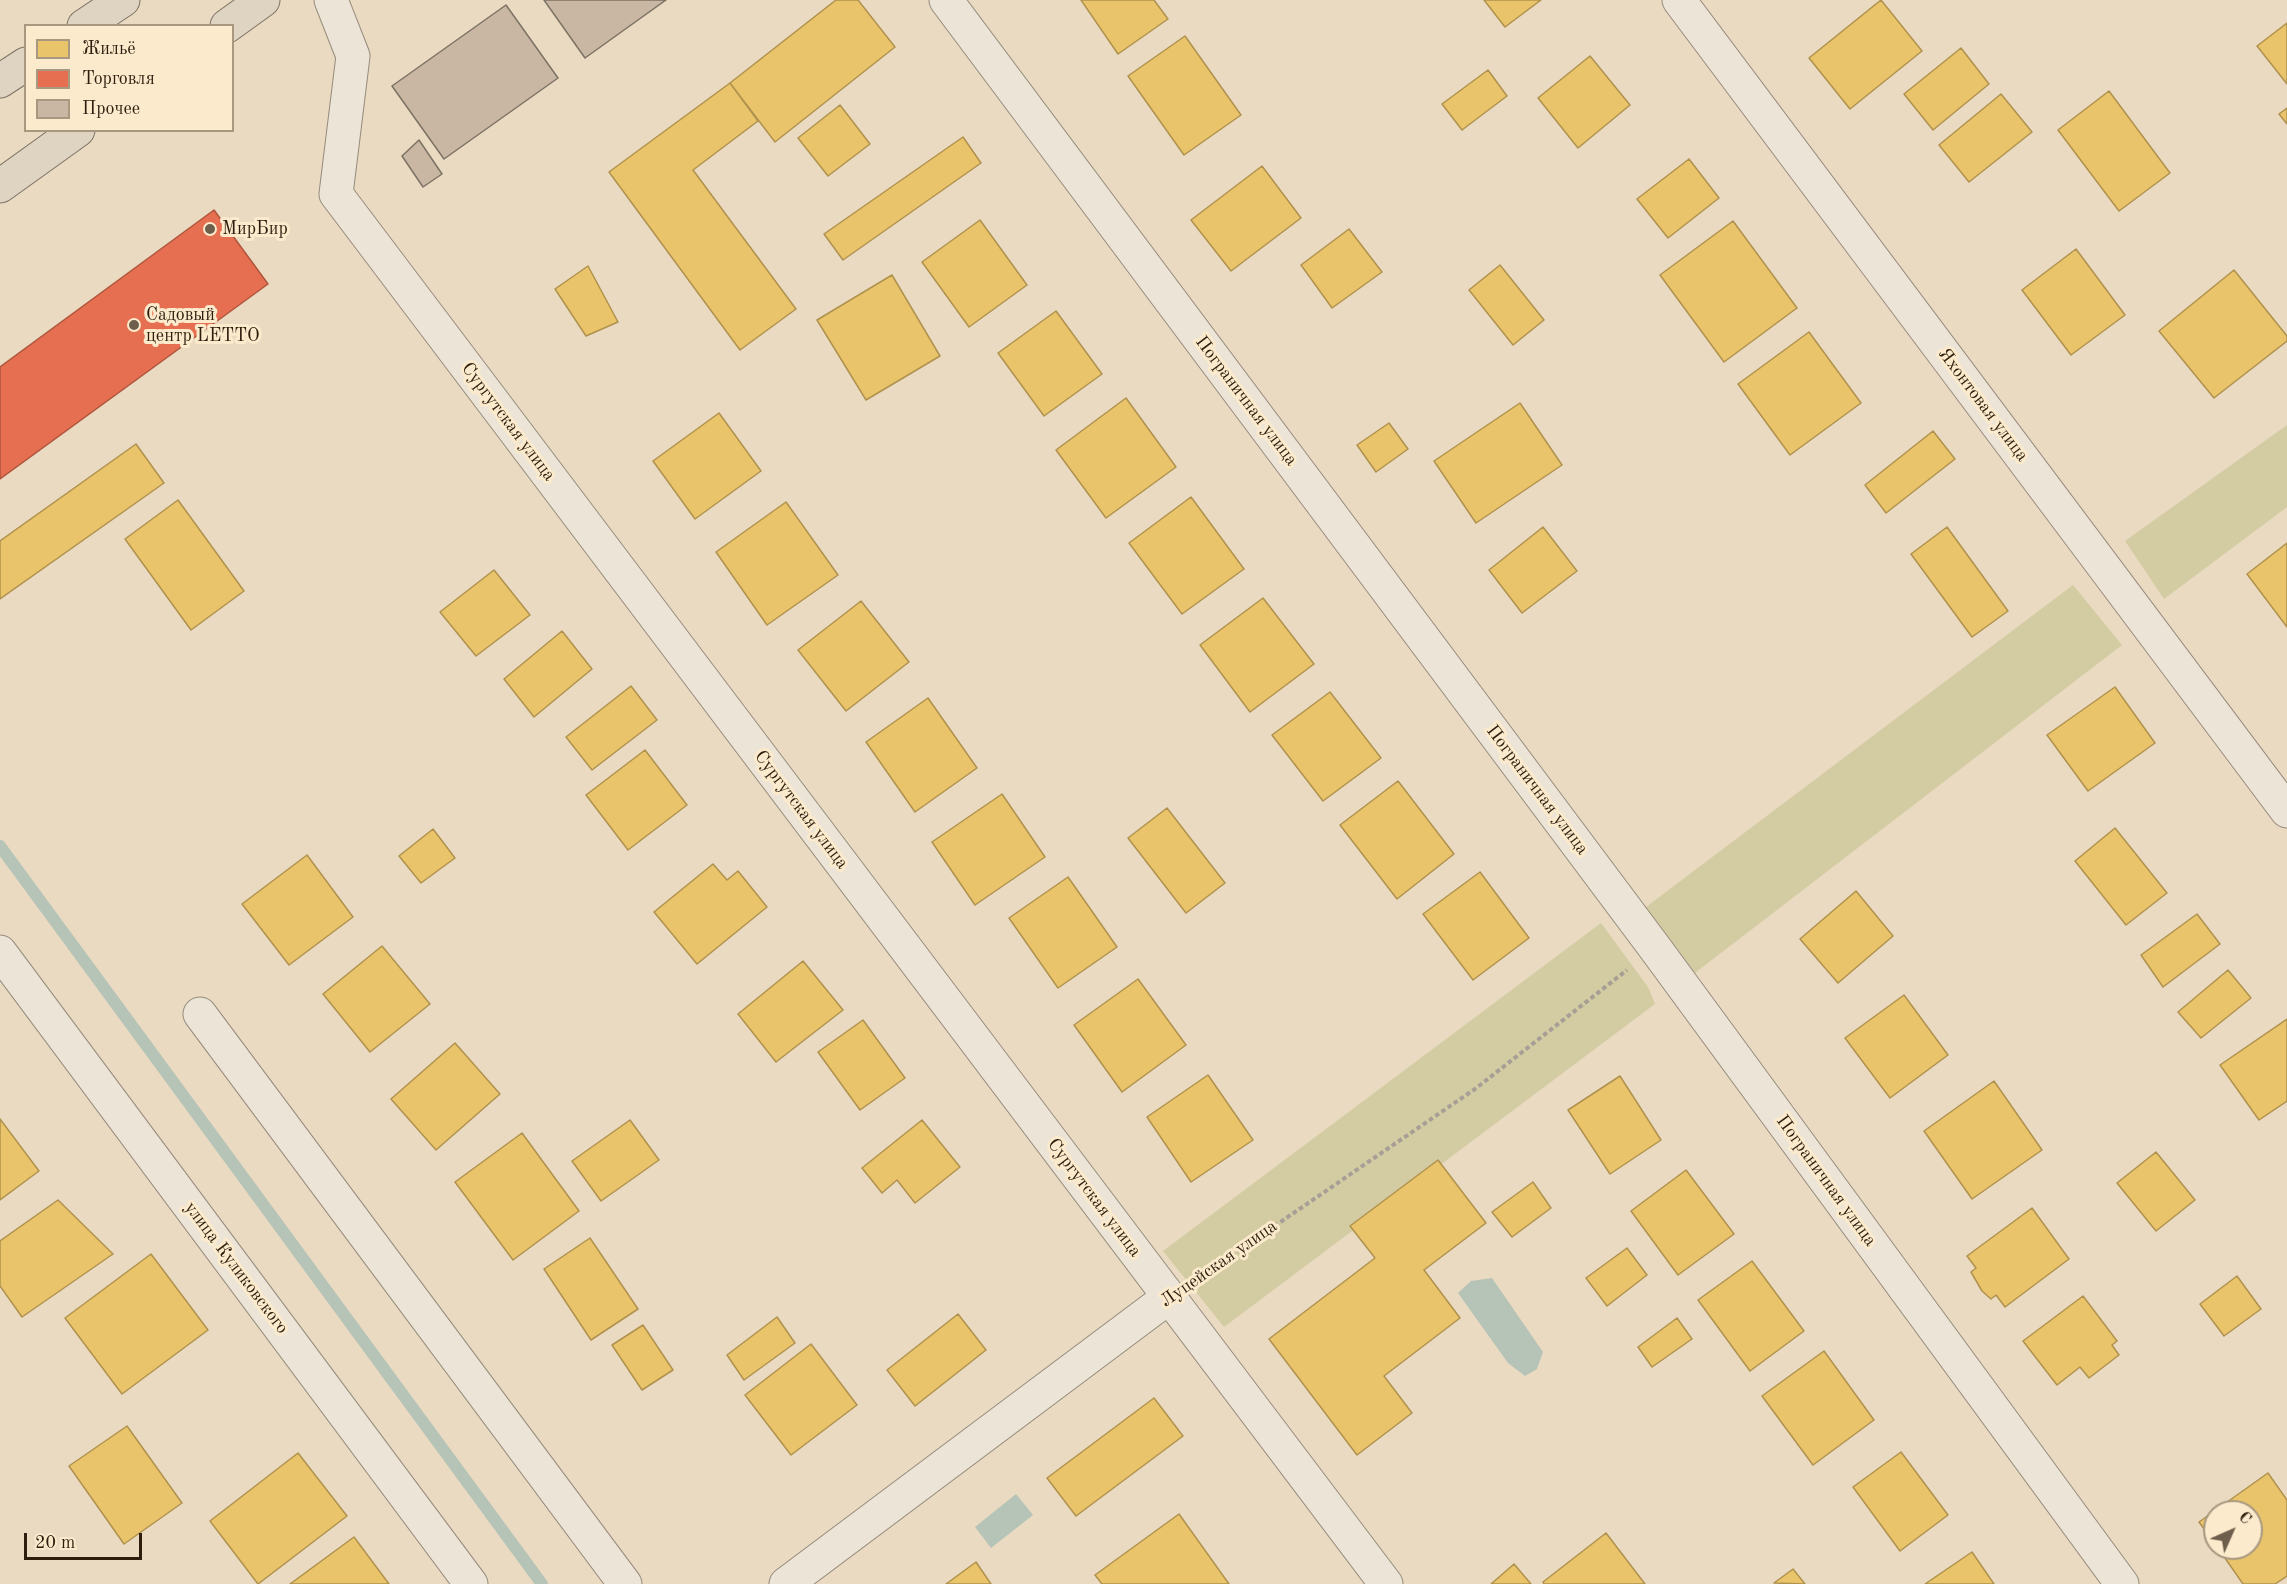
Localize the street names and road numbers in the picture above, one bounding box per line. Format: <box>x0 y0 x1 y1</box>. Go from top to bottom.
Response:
street label: Пограничная улица <box>1190 332 1302 470</box>
street label: Яхонтовая улица <box>1933 344 2033 466</box>
street label: Сургутская улица <box>456 358 560 486</box>
street label: Пограничная улица <box>1481 721 1593 859</box>
street label: Сургутская улица <box>749 746 853 874</box>
street label: Пограничная улица <box>1771 1111 1881 1251</box>
street label: Сургутская улица <box>1042 1134 1146 1262</box>
street label: улица Куликовского <box>179 1198 293 1338</box>
street label: Луцейская улица <box>1156 1216 1282 1312</box>

